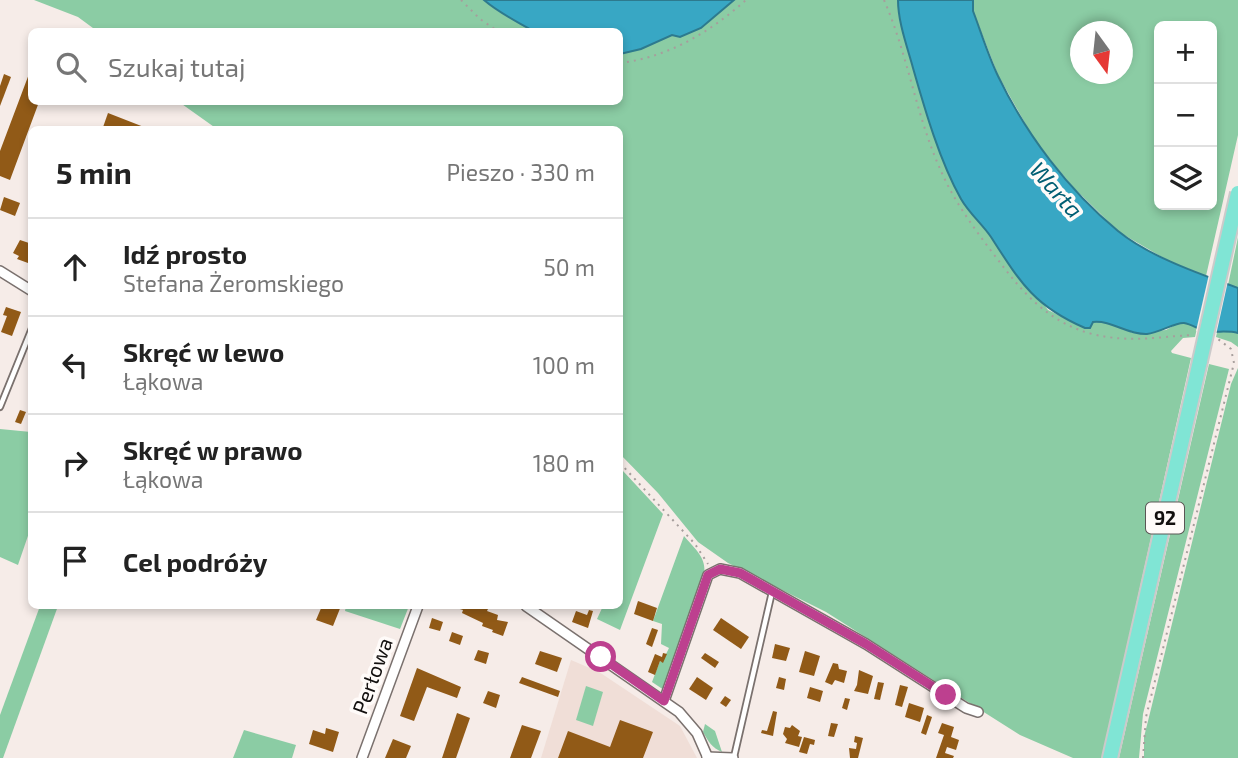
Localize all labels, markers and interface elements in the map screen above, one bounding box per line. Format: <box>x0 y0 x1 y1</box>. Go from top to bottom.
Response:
north arrow <box>1070 21 1133 84</box>
map controls <box>1154 21 1217 210</box>
button: + <box>1154 21 1217 84</box>
search box <box>28 28 623 105</box>
icon: search <box>52 48 90 86</box>
text: Szukaj tutaj <box>108 51 245 82</box>
button: − <box>1154 84 1217 147</box>
button: layers <box>1154 147 1217 210</box>
text: 5 min <box>56 154 132 190</box>
water label: Warta <box>1024 156 1089 223</box>
text: Pieszo · 330 m <box>447 158 595 186</box>
text: Idź prosto <box>123 238 247 269</box>
icon: ahead <box>56 248 94 286</box>
text: 50 m <box>544 253 595 281</box>
text: Stefana Żeromskiego <box>123 269 344 297</box>
text: Skręć w lewo <box>123 336 284 367</box>
icon: left <box>56 346 94 384</box>
text: 100 m <box>533 351 595 379</box>
text: Łąkowa <box>123 367 203 395</box>
text: Skręć w prawo <box>123 434 303 465</box>
icon: right <box>56 444 94 482</box>
text: 180 m <box>533 449 595 477</box>
text: Łąkowa <box>123 465 203 493</box>
road number: 92 <box>1146 503 1184 534</box>
icon: arrive <box>56 542 94 580</box>
text: Cel podróży <box>123 546 268 577</box>
street label: Perłowa <box>346 634 397 717</box>
route start <box>585 641 616 672</box>
route end <box>930 679 961 710</box>

